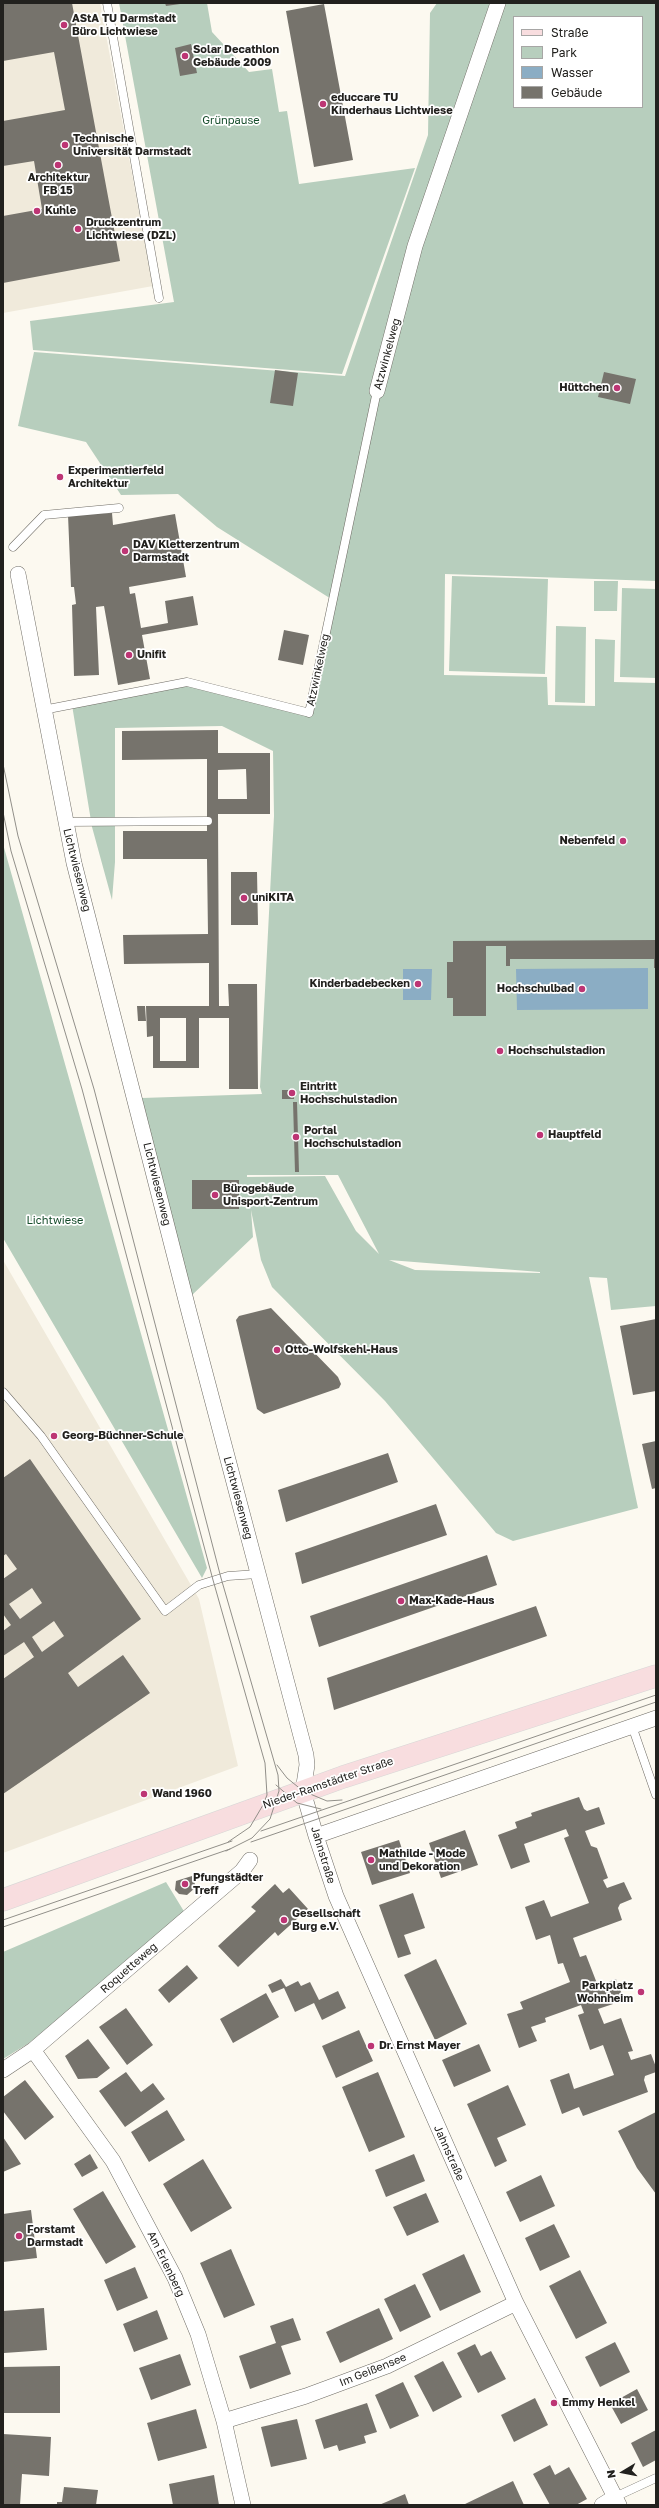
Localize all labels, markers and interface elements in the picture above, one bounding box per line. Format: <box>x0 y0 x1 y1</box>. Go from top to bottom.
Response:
place label: AStA TU Darmstadt Büro Lichtwiese <box>72 12 176 38</box>
legend <box>513 16 643 108</box>
marker: AStA TU Darmstadt Büro Lichtwiese <box>59 20 69 30</box>
text: Straße <box>551 25 589 40</box>
place label: Solar Decathlon Gebäude 2009 <box>193 43 279 69</box>
text: Park <box>551 45 577 60</box>
marker: Solar Decathlon Gebäude 2009 <box>180 51 190 61</box>
text: Wasser <box>551 65 593 80</box>
text: Gebäude <box>551 85 602 100</box>
place label: educcare TU Kinderhaus Lichtwiese <box>331 91 453 117</box>
marker: educcare TU Kinderhaus Lichtwiese <box>318 99 328 109</box>
park label: Grünpause <box>202 114 260 128</box>
place label: Technische Universität Darmstadt <box>73 132 191 158</box>
marker: Technische Universität Darmstadt <box>60 140 70 150</box>
marker: Architektur FB 15 <box>53 160 63 170</box>
place label: Architektur FB 15 <box>28 171 88 197</box>
place label: Kuhle <box>45 204 76 218</box>
marker: Kuhle <box>32 206 42 216</box>
place label: Druckzentrum Lichtwiese (DZL) <box>86 216 176 242</box>
marker: Druckzentrum Lichtwiese (DZL) <box>73 224 83 234</box>
street label: Atzwinkelweg <box>371 317 403 391</box>
place label: Hüttchen <box>559 381 609 395</box>
marker: Hüttchen <box>612 383 622 393</box>
place label: Experimentierfeld Architektur <box>68 464 164 490</box>
marker: Experimentierfeld Architektur <box>55 472 65 482</box>
place label: DAV Kletterzentrum Darmstadt <box>133 538 239 564</box>
marker: DAV Kletterzentrum Darmstadt <box>120 546 130 556</box>
street label: Atzwinkelweg <box>304 633 332 707</box>
place label: Unifit <box>137 648 166 662</box>
marker: Unifit <box>124 650 134 660</box>
street label: Lichtwiesenweg <box>60 827 94 913</box>
place label: Nebenfeld <box>559 834 615 848</box>
marker: Nebenfeld <box>618 836 628 846</box>
place label: uniKITA <box>252 891 294 905</box>
marker: uniKITA <box>239 893 249 903</box>
place label: Kinderbadebecken <box>310 977 410 991</box>
marker: Kinderbadebecken <box>413 979 423 989</box>
place label: Hochschulbad <box>497 982 574 996</box>
marker: Hochschulbad <box>577 984 587 994</box>
place label: Hochschulstadion <box>508 1044 605 1058</box>
marker: Hochschulstadion <box>495 1046 505 1056</box>
place label: Eintritt Hochschulstadion <box>300 1080 397 1106</box>
marker: Eintritt Hochschulstadion <box>287 1088 297 1098</box>
place label: Portal Hochschulstadion <box>304 1124 401 1150</box>
place label: Hauptfeld <box>548 1128 601 1142</box>
marker: Hauptfeld <box>535 1130 545 1140</box>
marker: Portal Hochschulstadion <box>291 1132 301 1142</box>
street label: Lichtwiesenweg <box>140 1141 174 1227</box>
place label: Bürogebäude Unisport-Zentrum <box>223 1182 318 1208</box>
marker: Bürogebäude Unisport-Zentrum <box>210 1190 220 1200</box>
park label: Lichtwiese <box>27 1214 83 1228</box>
place label: Otto-Wolfskehl-Haus <box>285 1343 398 1357</box>
marker: Otto-Wolfskehl-Haus <box>272 1345 282 1355</box>
place label: Georg-Büchner-Schule <box>62 1429 184 1443</box>
marker: Georg-Büchner-Schule <box>49 1431 59 1441</box>
street label: Lichtwiesenweg <box>221 1455 255 1541</box>
place label: Max-Kade-Haus <box>409 1594 494 1608</box>
marker: Max-Kade-Haus <box>396 1596 406 1606</box>
street label: Nieder-Ramstädter Straße <box>261 1754 395 1812</box>
place label: Wand 1960 <box>152 1787 212 1801</box>
marker: Wand 1960 <box>139 1789 149 1799</box>
street label: Jahnstraße <box>308 1825 338 1885</box>
place label: Mathilde - Mode und Dekoration <box>379 1847 465 1873</box>
marker: Mathilde - Mode und Dekoration <box>366 1855 376 1865</box>
place label: Pfungstädter Treff <box>193 1871 263 1897</box>
marker: Pfungstädter Treff <box>180 1879 190 1889</box>
place label: Gesellschaft Burg e.V. <box>292 1907 361 1933</box>
marker: Gesellschaft Burg e.V. <box>279 1915 289 1925</box>
street label: Roquetteweg <box>98 1940 160 1996</box>
place label: Parkplatz Wohnheim <box>577 1979 633 2005</box>
marker: Parkplatz Wohnheim <box>636 1987 646 1997</box>
place label: Dr. Ernst Mayer <box>379 2039 461 2053</box>
marker: Dr. Ernst Mayer <box>366 2041 376 2051</box>
street label: Jahnstraße <box>431 2123 467 2183</box>
place label: Forstamt Darmstadt <box>27 2223 83 2249</box>
street label: Am Erlenberg <box>144 2229 188 2299</box>
marker: Forstamt Darmstadt <box>14 2231 24 2241</box>
street label: Im Geißensee <box>338 2351 408 2389</box>
place label: Emmy Henkel <box>562 2396 635 2410</box>
marker: Emmy Henkel <box>549 2398 559 2408</box>
north arrow <box>603 2452 643 2492</box>
text: N <box>604 2469 618 2479</box>

